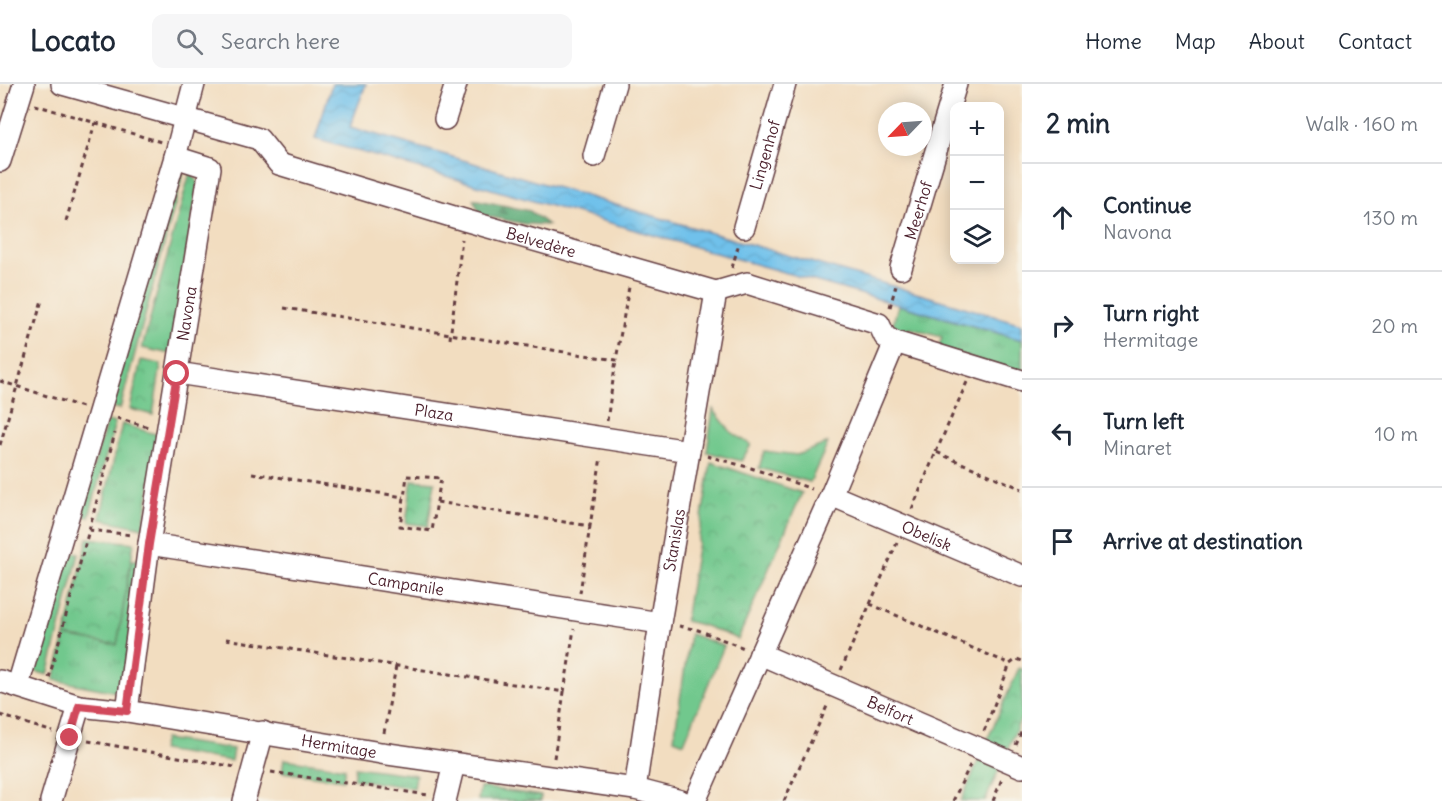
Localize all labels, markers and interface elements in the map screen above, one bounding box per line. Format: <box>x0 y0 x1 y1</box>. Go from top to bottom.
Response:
search box <box>152 14 572 68</box>
text: Locato <box>30 23 116 59</box>
icon: search <box>173 25 206 58</box>
text: Search here <box>221 27 340 55</box>
text: Home <box>1085 28 1142 55</box>
text: Map <box>1175 28 1216 55</box>
text: About <box>1249 28 1305 55</box>
text: Contact <box>1338 28 1412 55</box>
north arrow <box>878 102 932 156</box>
map controls <box>950 102 1004 264</box>
button: + <box>950 102 1004 156</box>
text: 2 min <box>1046 107 1110 140</box>
text: Walk · 160 m <box>1305 111 1418 136</box>
street label: Lingenhof <box>745 117 784 192</box>
button: − <box>950 156 1004 210</box>
street label: Meerhof <box>900 178 937 242</box>
text: Continue <box>1103 191 1192 219</box>
icon: ahead <box>1046 201 1079 234</box>
text: 130 m <box>1363 205 1418 230</box>
button: layers <box>950 210 1004 264</box>
text: Navona <box>1103 219 1172 244</box>
street label: Belvedère <box>504 223 578 261</box>
street label: Navona <box>172 285 201 342</box>
text: Turn right <box>1103 299 1199 327</box>
icon: right <box>1046 309 1079 342</box>
text: 20 m <box>1372 313 1418 338</box>
text: Hermitage <box>1103 327 1198 352</box>
route start <box>163 360 189 386</box>
street label: Plaza <box>413 399 455 425</box>
text: Turn left <box>1103 407 1184 435</box>
icon: left <box>1046 417 1079 450</box>
text: 10 m <box>1375 421 1418 446</box>
text: Minaret <box>1103 435 1172 460</box>
street label: Stanislas <box>659 507 689 573</box>
street label: Obelisk <box>899 516 955 555</box>
icon: arrive <box>1046 525 1079 558</box>
text: Arrive at destination <box>1103 527 1303 555</box>
street label: Campanile <box>366 568 445 599</box>
street label: Belfort <box>864 691 917 729</box>
route end <box>56 724 82 750</box>
street label: Hermitage <box>300 730 378 762</box>

